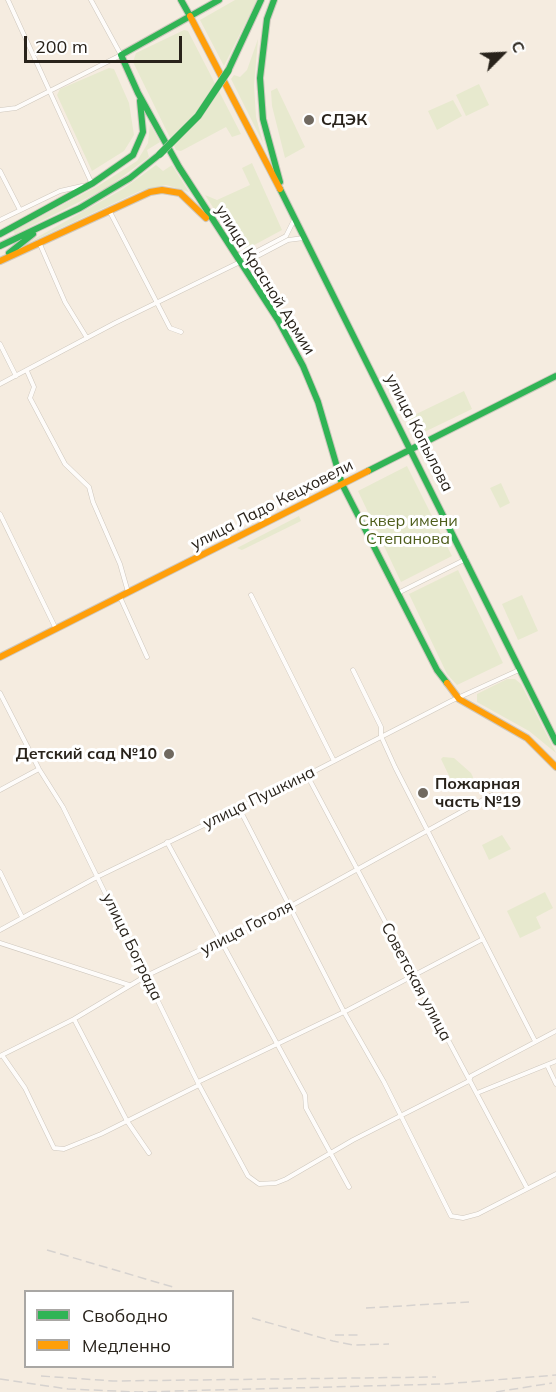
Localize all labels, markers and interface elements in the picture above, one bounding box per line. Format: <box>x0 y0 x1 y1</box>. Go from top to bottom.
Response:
scale bar <box>27 24 184 62</box>
north arrow <box>472 24 532 84</box>
text: 200 m <box>35 35 88 58</box>
text: С <box>507 38 530 56</box>
place label: СДЭК <box>321 110 367 130</box>
marker: СДЭК <box>302 113 316 127</box>
street label: улица Красной Армии <box>211 202 319 358</box>
street label: улица Копылова <box>381 371 457 495</box>
street label: улица Ладо Кецховели <box>188 456 356 554</box>
park label: Сквер имени Степанова <box>358 511 458 549</box>
place label: Детский сад №10 <box>16 744 157 764</box>
marker: Детский сад №10 <box>162 747 176 761</box>
street label: улица Пушкина <box>200 763 318 833</box>
place label: Пожарная часть №19 <box>435 774 521 812</box>
marker: Пожарная часть №19 <box>416 786 430 800</box>
street label: улица Бограда <box>98 890 166 1004</box>
street label: улица Гоголя <box>197 896 297 960</box>
street label: Советская улица <box>377 920 455 1044</box>
legend <box>24 1290 234 1368</box>
text: Свободно <box>82 1304 168 1327</box>
text: Медленно <box>82 1334 171 1357</box>

